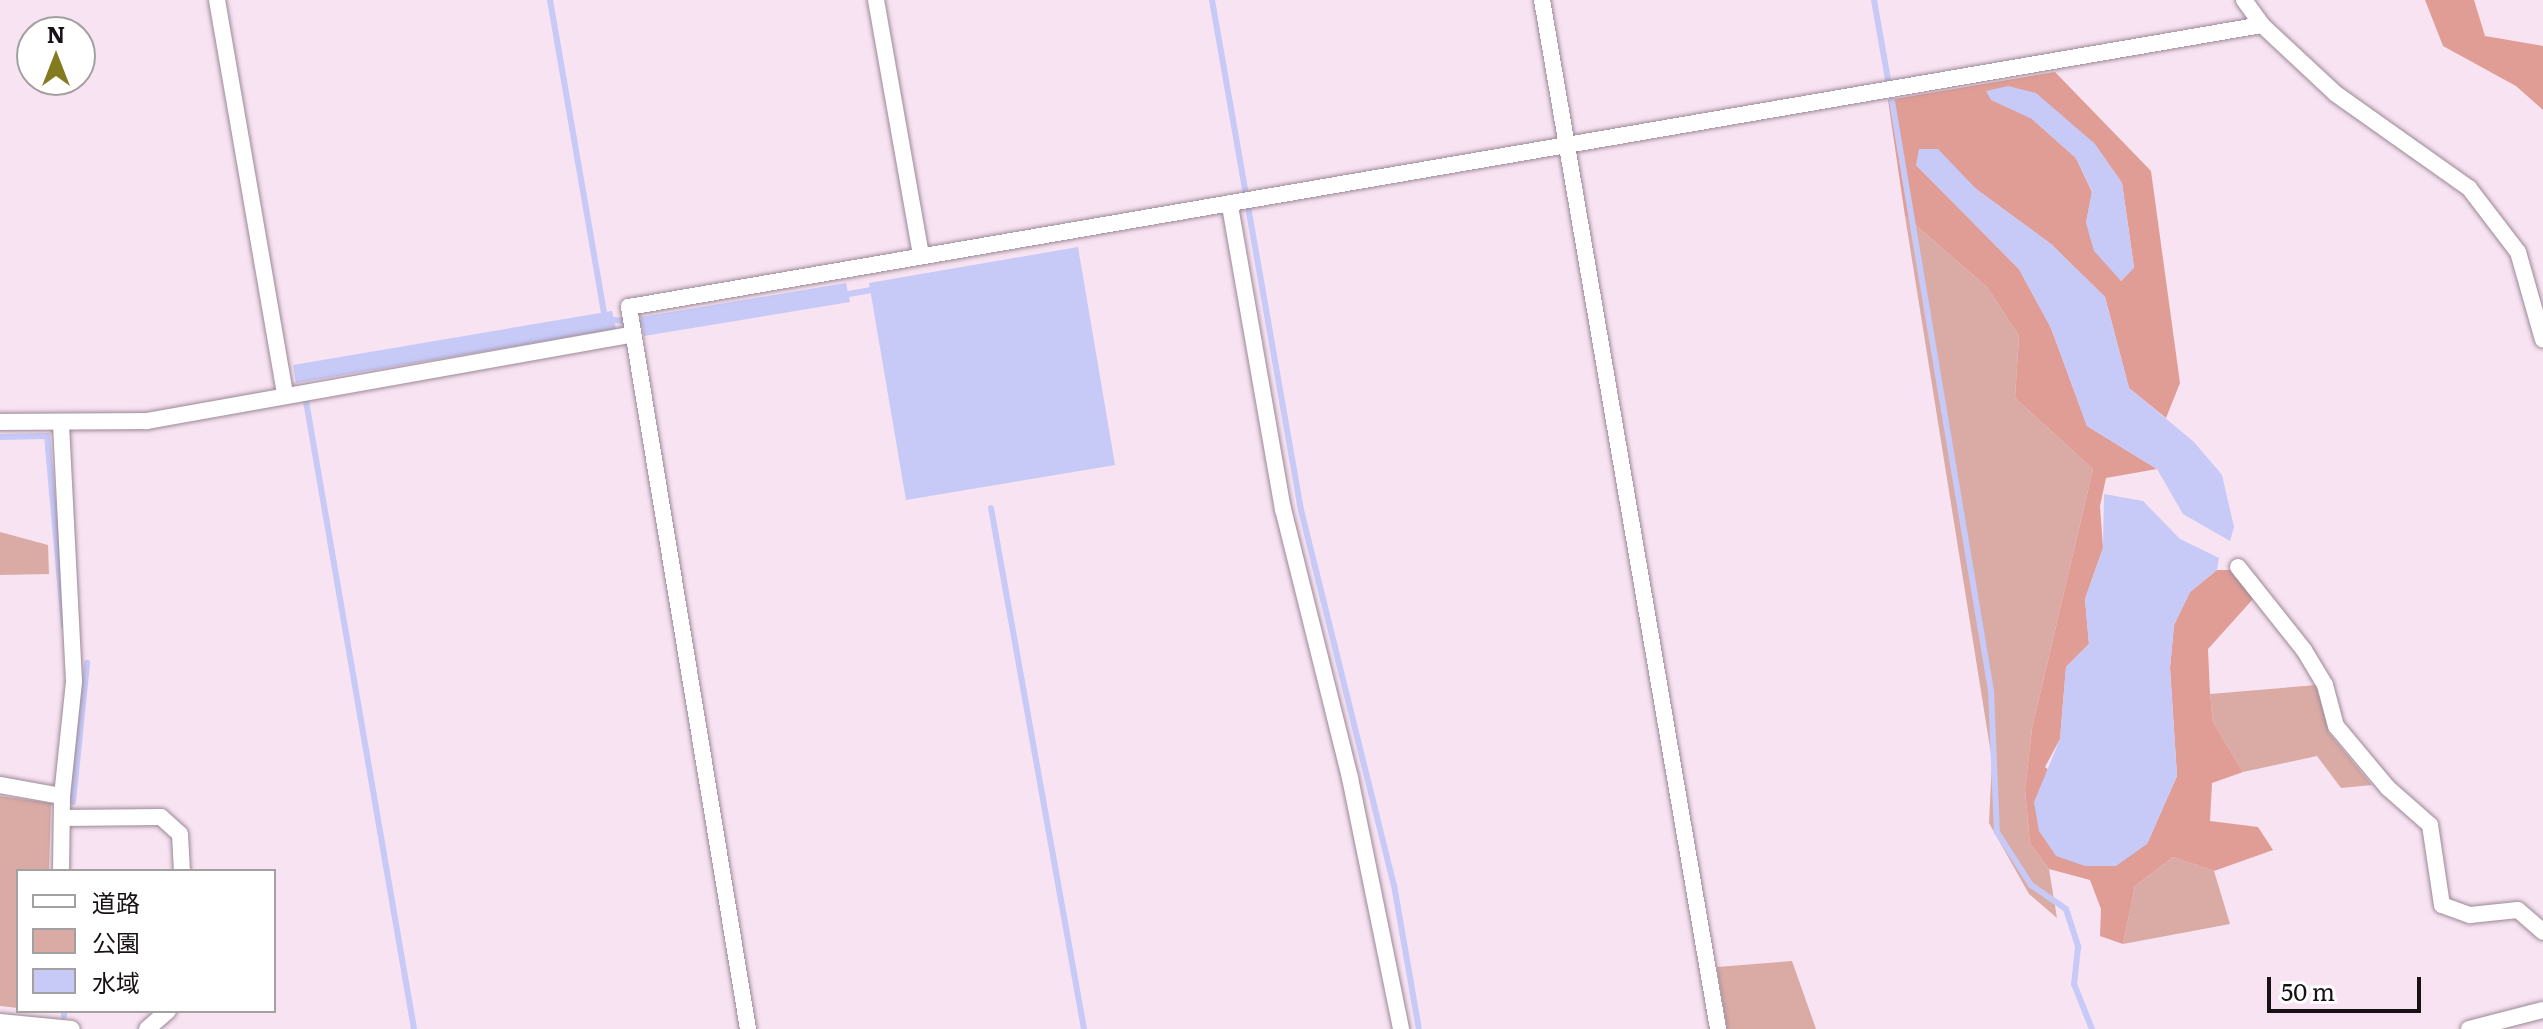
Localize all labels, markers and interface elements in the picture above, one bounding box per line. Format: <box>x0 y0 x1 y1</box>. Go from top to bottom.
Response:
north arrow <box>16 16 96 96</box>
text: N <box>47 17 65 50</box>
legend <box>16 869 276 1013</box>
text: 道路 <box>92 884 140 919</box>
text: 公園 <box>92 924 140 959</box>
scale bar <box>2271 961 2425 1011</box>
text: 水域 <box>92 964 140 999</box>
text: 50 m <box>2281 973 2335 1008</box>

